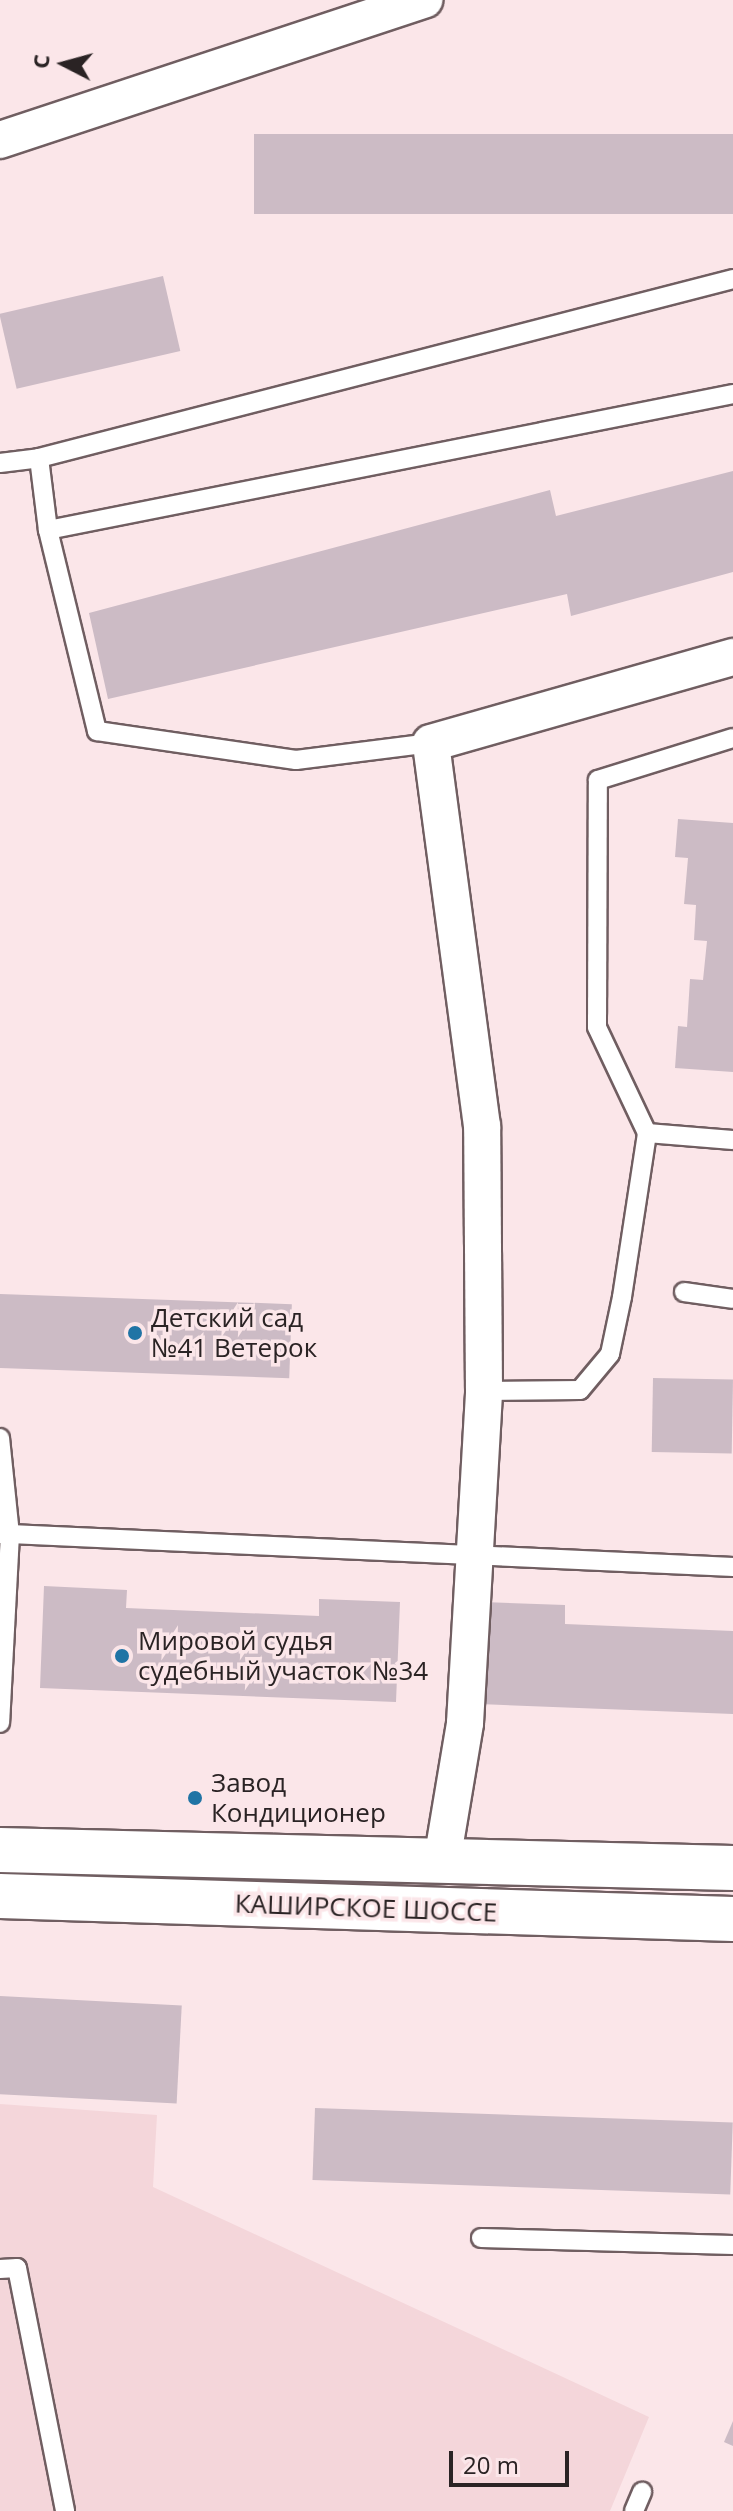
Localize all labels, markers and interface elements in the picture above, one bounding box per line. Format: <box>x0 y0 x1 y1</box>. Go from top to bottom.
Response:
north arrow <box>24 24 104 104</box>
text: С <box>24 53 56 70</box>
place label: Детский сад №41 Ветерок <box>151 1302 317 1364</box>
marker: Детский сад №41 Ветерок <box>126 1324 144 1342</box>
place label: Мировой судья судебный участок №34 <box>138 1625 428 1686</box>
marker: Мировой судья судебный участок №34 <box>113 1647 131 1665</box>
place label: Завод Кондиционер <box>211 1767 386 1828</box>
marker: Завод Кондиционер <box>186 1789 204 1807</box>
street label: КАШИРСКОЕ ШОССЕ <box>234 1888 498 1928</box>
scale bar <box>453 2435 573 2485</box>
text: 20 m <box>463 2448 519 2481</box>

